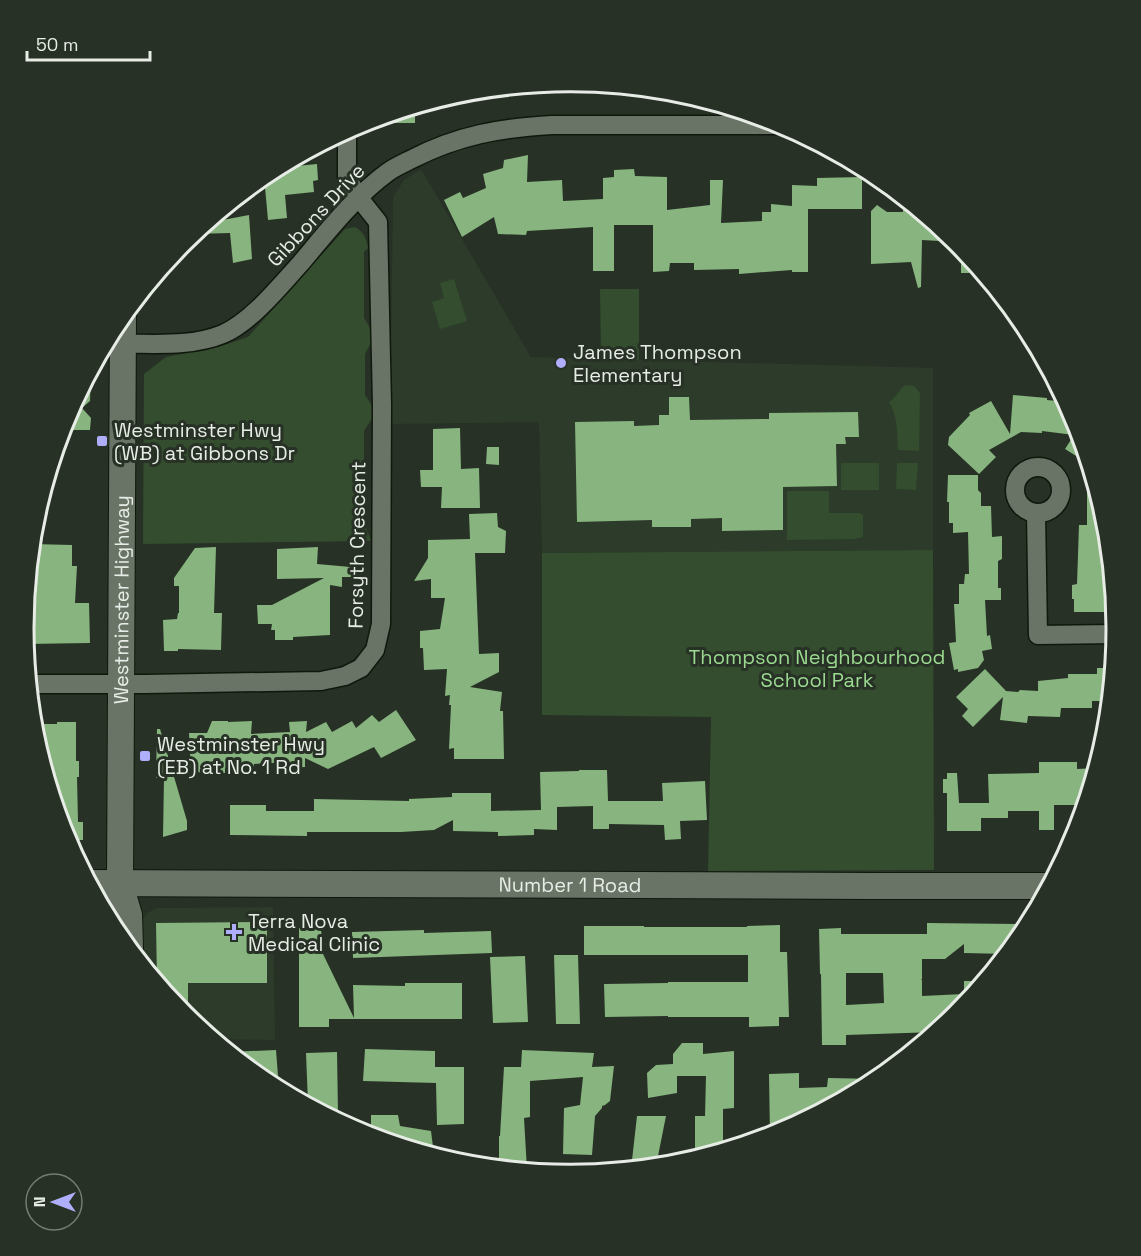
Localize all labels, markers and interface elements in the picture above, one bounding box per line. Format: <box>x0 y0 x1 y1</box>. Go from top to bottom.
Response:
scale bar <box>27 24 150 62</box>
text: 50 m <box>36 33 78 56</box>
street label: Gibbons Drive <box>261 158 371 272</box>
place label: James Thompson Elementary <box>573 339 742 388</box>
marker: James Thompson Elementary <box>554 356 568 370</box>
place label: Westminster Hwy (WB) at Gibbons Dr <box>114 417 295 466</box>
marker: Westminster Hwy (WB) at Gibbons Dr <box>95 434 109 448</box>
street label: Forsyth Crescent <box>343 461 371 629</box>
street label: Westminster Highway <box>108 495 135 704</box>
park label: Thompson Neighbourhood School Park <box>689 644 945 693</box>
place label: Westminster Hwy (EB) at No. 1 Rd <box>157 731 325 780</box>
marker: Westminster Hwy (EB) at No. 1 Rd <box>138 749 152 763</box>
street label: Number 1 Road <box>499 872 641 898</box>
place label: Terra Nova Medical Clinic <box>248 908 380 957</box>
marker: Terra Nova Medical Clinic <box>225 923 243 941</box>
north arrow <box>24 1172 84 1232</box>
text: N <box>29 1197 50 1207</box>

